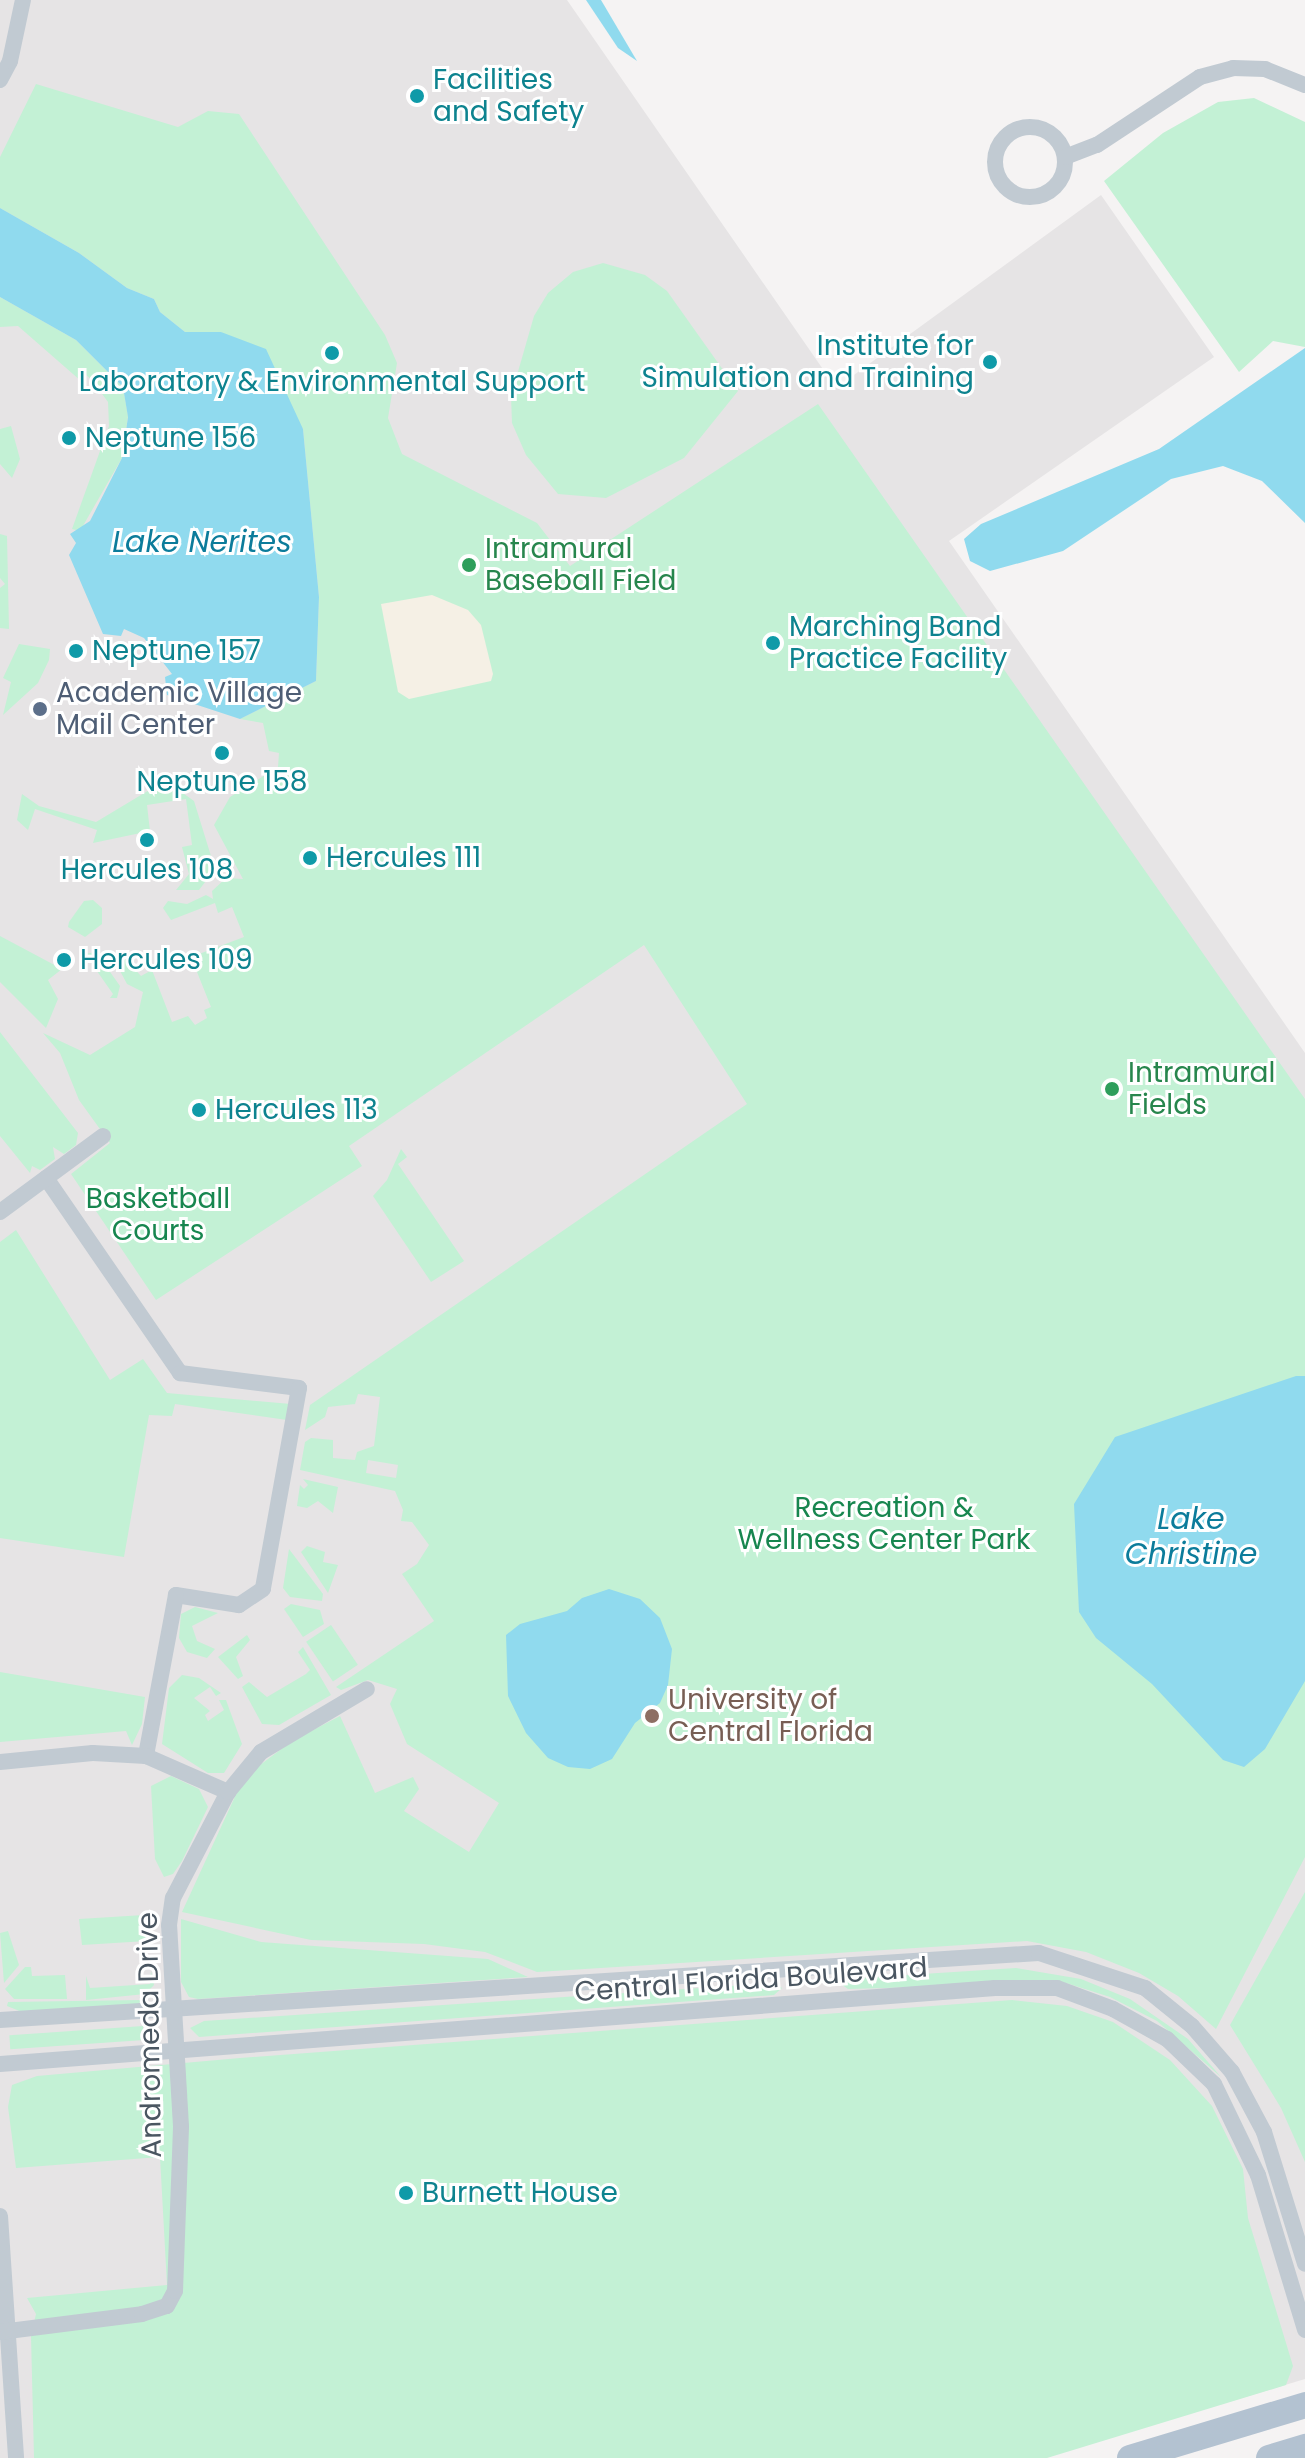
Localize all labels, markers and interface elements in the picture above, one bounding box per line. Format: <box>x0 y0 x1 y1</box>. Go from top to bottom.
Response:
place label: Facilities and Safety <box>433 63 584 129</box>
marker: Facilities and Safety <box>408 87 426 105</box>
place label: Institute for Simulation and Training <box>641 329 974 395</box>
marker: Laboratory & Environmental Support <box>323 344 341 362</box>
marker: Institute for Simulation and Training <box>981 353 999 371</box>
place label: Laboratory & Environmental Support <box>79 365 585 399</box>
place label: Neptune 156 <box>85 421 256 455</box>
marker: Neptune 156 <box>60 429 78 447</box>
water label: Lake Nerites <box>112 524 292 560</box>
place label: Intramural Baseball Field <box>485 532 676 598</box>
marker: Intramural Baseball Field <box>460 556 478 574</box>
place label: Marching Band Practice Facility <box>789 610 1007 676</box>
place label: Neptune 157 <box>92 634 261 668</box>
marker: Marching Band Practice Facility <box>764 634 782 652</box>
marker: Neptune 157 <box>67 642 85 660</box>
place label: Academic Village Mail Center <box>56 676 302 742</box>
marker: Academic Village Mail Center <box>31 700 49 718</box>
marker: Neptune 158 <box>213 744 231 762</box>
place label: Neptune 158 <box>136 765 308 799</box>
marker: Hercules 108 <box>138 831 156 849</box>
place label: Hercules 111 <box>326 841 481 875</box>
marker: Hercules 111 <box>301 849 319 867</box>
place label: Hercules 108 <box>61 853 233 887</box>
place label: Hercules 109 <box>80 943 253 977</box>
marker: Hercules 109 <box>55 951 73 969</box>
place label: Intramural Fields <box>1128 1056 1275 1122</box>
marker: Intramural Fields <box>1103 1080 1121 1098</box>
place label: Hercules 113 <box>215 1093 378 1127</box>
marker: Hercules 113 <box>190 1101 208 1119</box>
park label: Basketball Courts <box>86 1182 230 1248</box>
park label: Recreation & Wellness Center Park <box>738 1491 1030 1557</box>
water label: Lake Christine <box>1125 1501 1257 1572</box>
place label: University of Central Florida <box>668 1683 873 1749</box>
marker: University of Central Florida <box>643 1707 661 1725</box>
street label: Andromeda Drive <box>131 1912 169 2158</box>
street label: Central Florida Boulevard <box>573 1951 929 2009</box>
place label: Burnett House <box>422 2176 618 2210</box>
marker: Burnett House <box>397 2184 415 2202</box>

